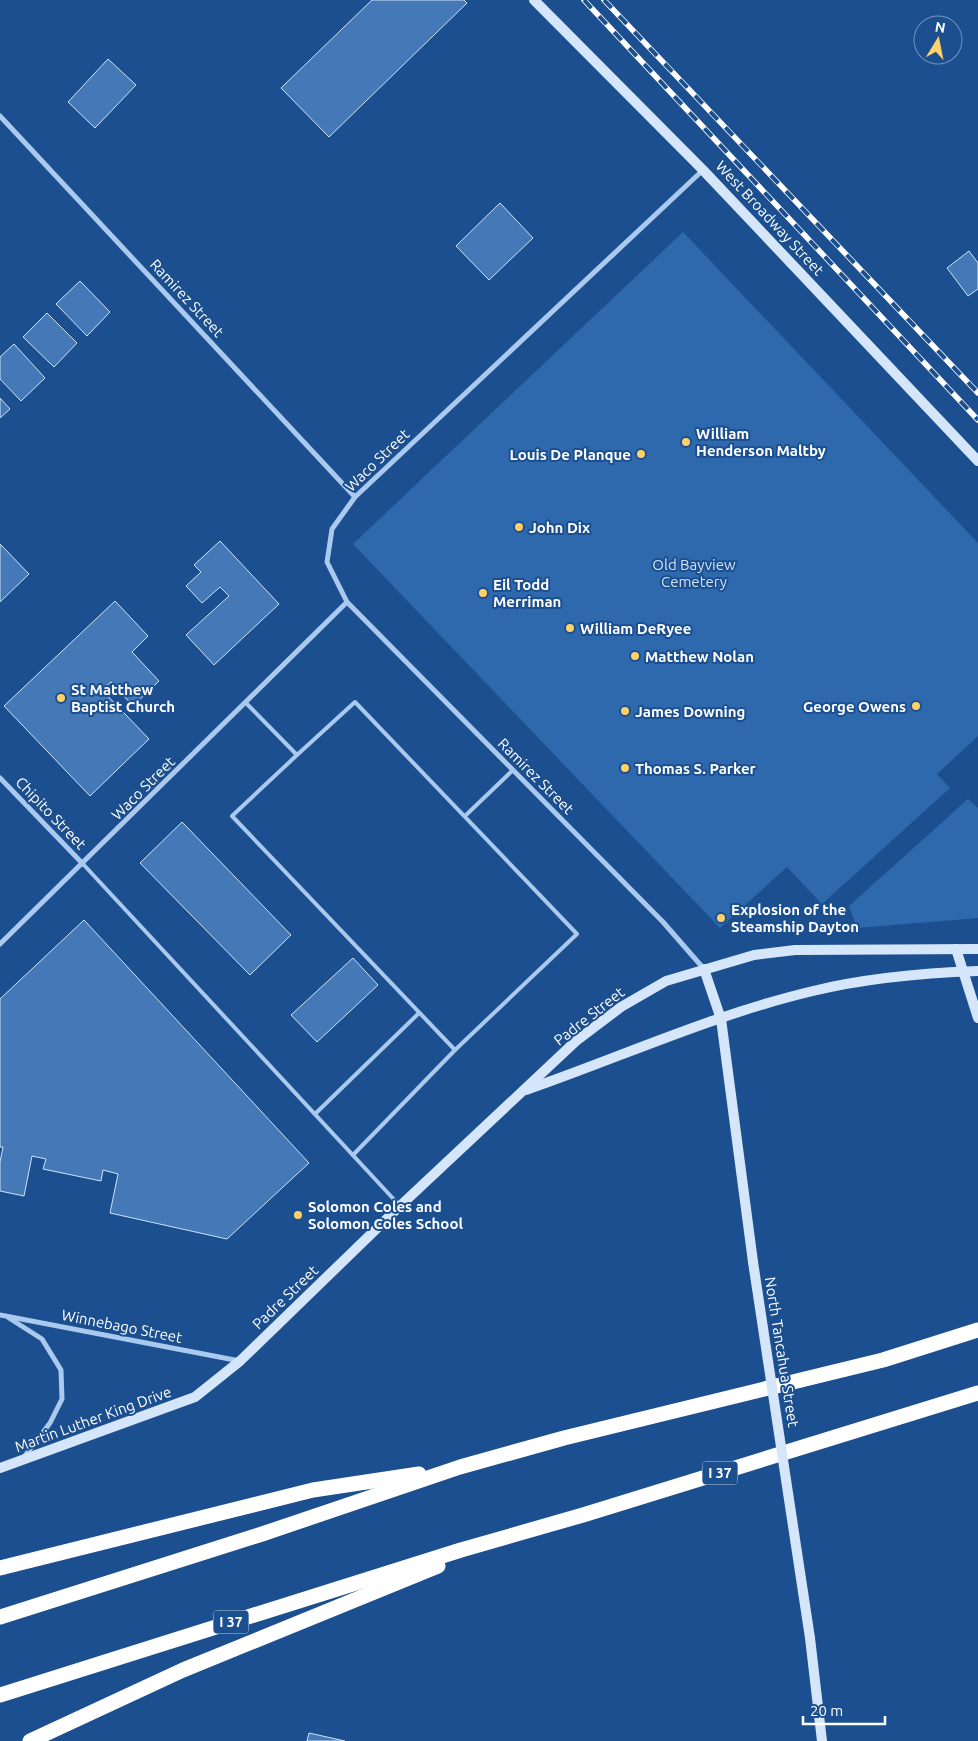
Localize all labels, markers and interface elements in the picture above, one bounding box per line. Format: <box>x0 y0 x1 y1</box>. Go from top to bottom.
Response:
north arrow <box>913 15 963 65</box>
text: N <box>934 18 947 36</box>
street label: West Broadway Street <box>713 157 827 279</box>
street label: Ramirez Street <box>147 256 227 340</box>
street label: Waco Street <box>341 425 413 495</box>
place label: William Henderson Maltby <box>696 425 826 459</box>
marker: William Henderson Maltby <box>680 436 692 448</box>
place label: Louis De Planque <box>509 446 631 463</box>
marker: Louis De Planque <box>635 448 647 460</box>
place label: John Dix <box>529 519 590 536</box>
marker: John Dix <box>513 521 525 533</box>
park label: Old Bayview Cemetery <box>652 556 736 590</box>
place label: Eil Todd Merriman <box>493 576 561 610</box>
marker: Eil Todd Merriman <box>477 587 489 599</box>
place label: William DeRyee <box>580 620 691 637</box>
marker: William DeRyee <box>564 622 576 634</box>
place label: Matthew Nolan <box>645 648 754 665</box>
marker: Matthew Nolan <box>629 650 641 662</box>
place label: St Matthew Baptist Church <box>71 681 175 715</box>
marker: St Matthew Baptist Church <box>55 692 67 704</box>
place label: George Owens <box>803 698 906 715</box>
marker: George Owens <box>910 700 922 712</box>
place label: James Downing <box>635 703 745 720</box>
marker: James Downing <box>619 705 631 717</box>
street label: Ramirez Street <box>495 735 577 817</box>
street label: Waco Street <box>108 753 178 823</box>
place label: Thomas S. Parker <box>635 760 757 777</box>
marker: Thomas S. Parker <box>619 762 631 774</box>
street label: Chipito Street <box>12 773 90 853</box>
place label: Explosion of the Steamship Dayton <box>731 901 859 935</box>
marker: Explosion of the Steamship Dayton <box>715 912 727 924</box>
street label: Padre Street <box>550 983 628 1049</box>
place label: Solomon Coles and Solomon Coles School <box>308 1198 463 1232</box>
marker: Solomon Coles and Solomon Coles School <box>292 1209 304 1221</box>
street label: Padre Street <box>249 1261 321 1332</box>
street label: North Tancahua Street <box>762 1276 802 1428</box>
street label: Winnebago Street <box>60 1306 184 1346</box>
street label: Martin Luther King Drive <box>12 1383 174 1455</box>
road number: I 37 <box>702 1462 738 1485</box>
road number: I 37 <box>214 1610 248 1634</box>
scale bar <box>803 1694 886 1726</box>
text: 20 m <box>810 1702 843 1719</box>

